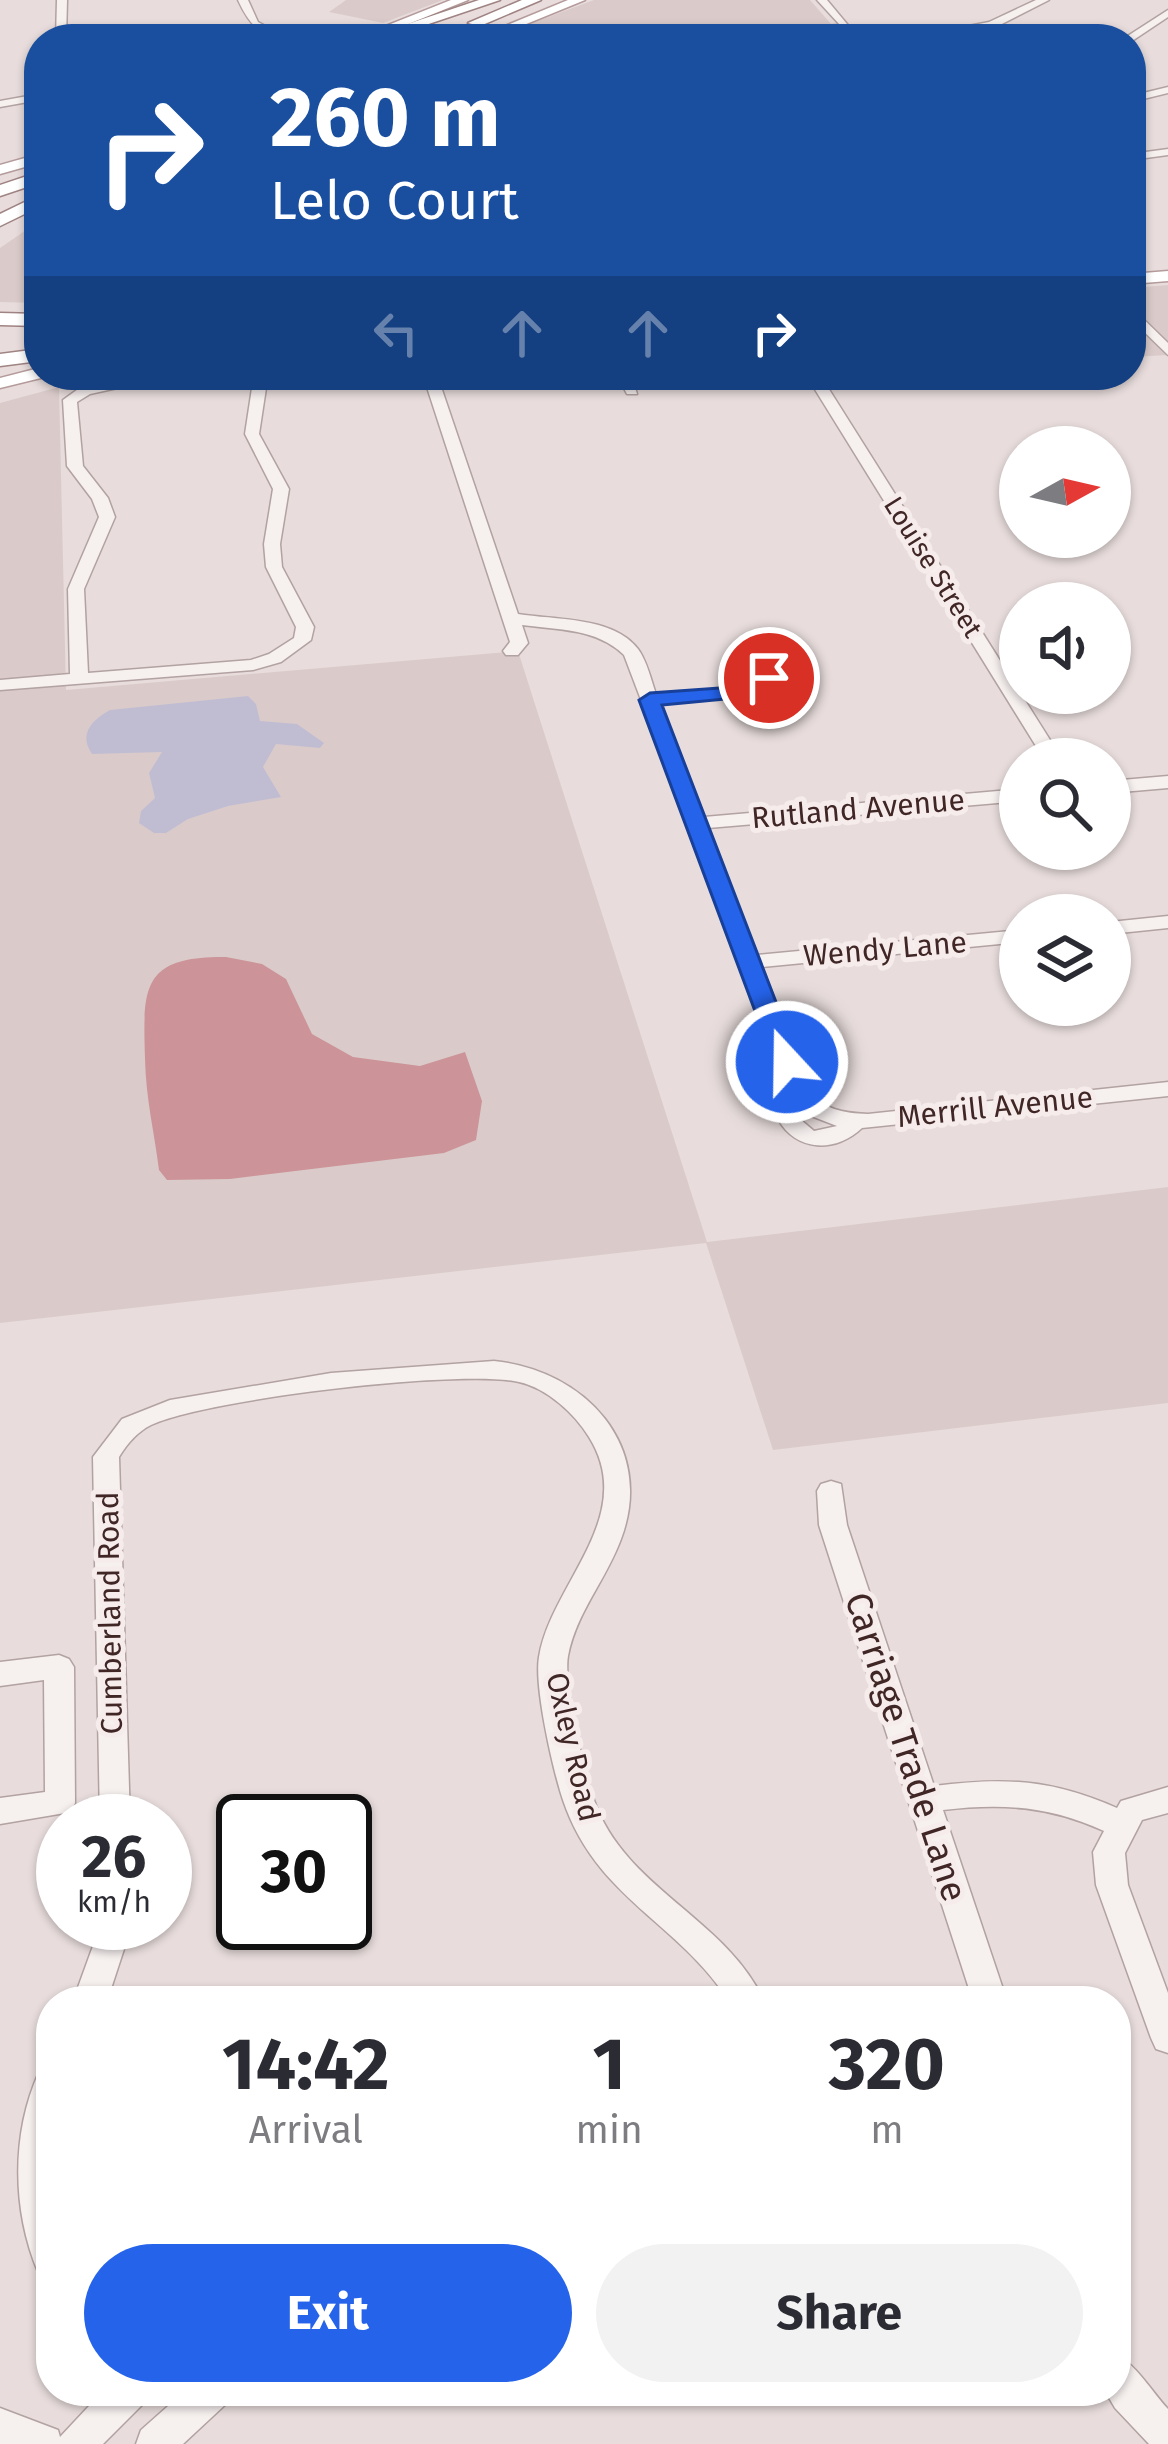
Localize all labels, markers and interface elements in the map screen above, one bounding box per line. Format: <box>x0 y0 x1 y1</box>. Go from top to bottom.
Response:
text: 260 m <box>270 67 501 168</box>
icon: right <box>72 72 228 228</box>
text: Lelo Court <box>270 169 519 233</box>
icon: left <box>363 300 429 366</box>
icon: ahead <box>489 300 555 366</box>
icon: ahead <box>615 300 681 366</box>
icon: right <box>741 300 807 366</box>
north arrow <box>999 426 1131 558</box>
map controls <box>999 426 1131 1026</box>
street label: Louise Street <box>877 491 989 643</box>
button: sound <box>999 582 1131 714</box>
pin <box>718 627 820 729</box>
icon: arrive <box>736 645 802 711</box>
button: search <box>999 738 1131 870</box>
street label: Rutland Avenue <box>750 782 966 836</box>
button: layers <box>999 894 1131 1026</box>
street label: Wendy Lane <box>802 924 968 974</box>
position arrow <box>724 999 850 1125</box>
street label: Merrill Avenue <box>895 1079 1095 1135</box>
street label: Cumberland Road <box>90 1491 130 1735</box>
street label: Carriage Trade Lane <box>835 1587 977 1907</box>
street label: Oxley Road <box>538 1669 608 1825</box>
speed limit sign: 30 <box>216 1794 372 1950</box>
text: 26 <box>82 1821 146 1893</box>
text: km/h <box>77 1884 151 1920</box>
text: 14:42 <box>222 2022 390 2108</box>
text: 1 <box>592 2022 626 2108</box>
text: 320 <box>829 2022 945 2108</box>
text: Arrival <box>249 2107 363 2153</box>
text: min <box>576 2107 643 2153</box>
text: m <box>870 2107 904 2153</box>
button: Exit <box>84 2244 572 2382</box>
button: Share <box>596 2244 1083 2382</box>

